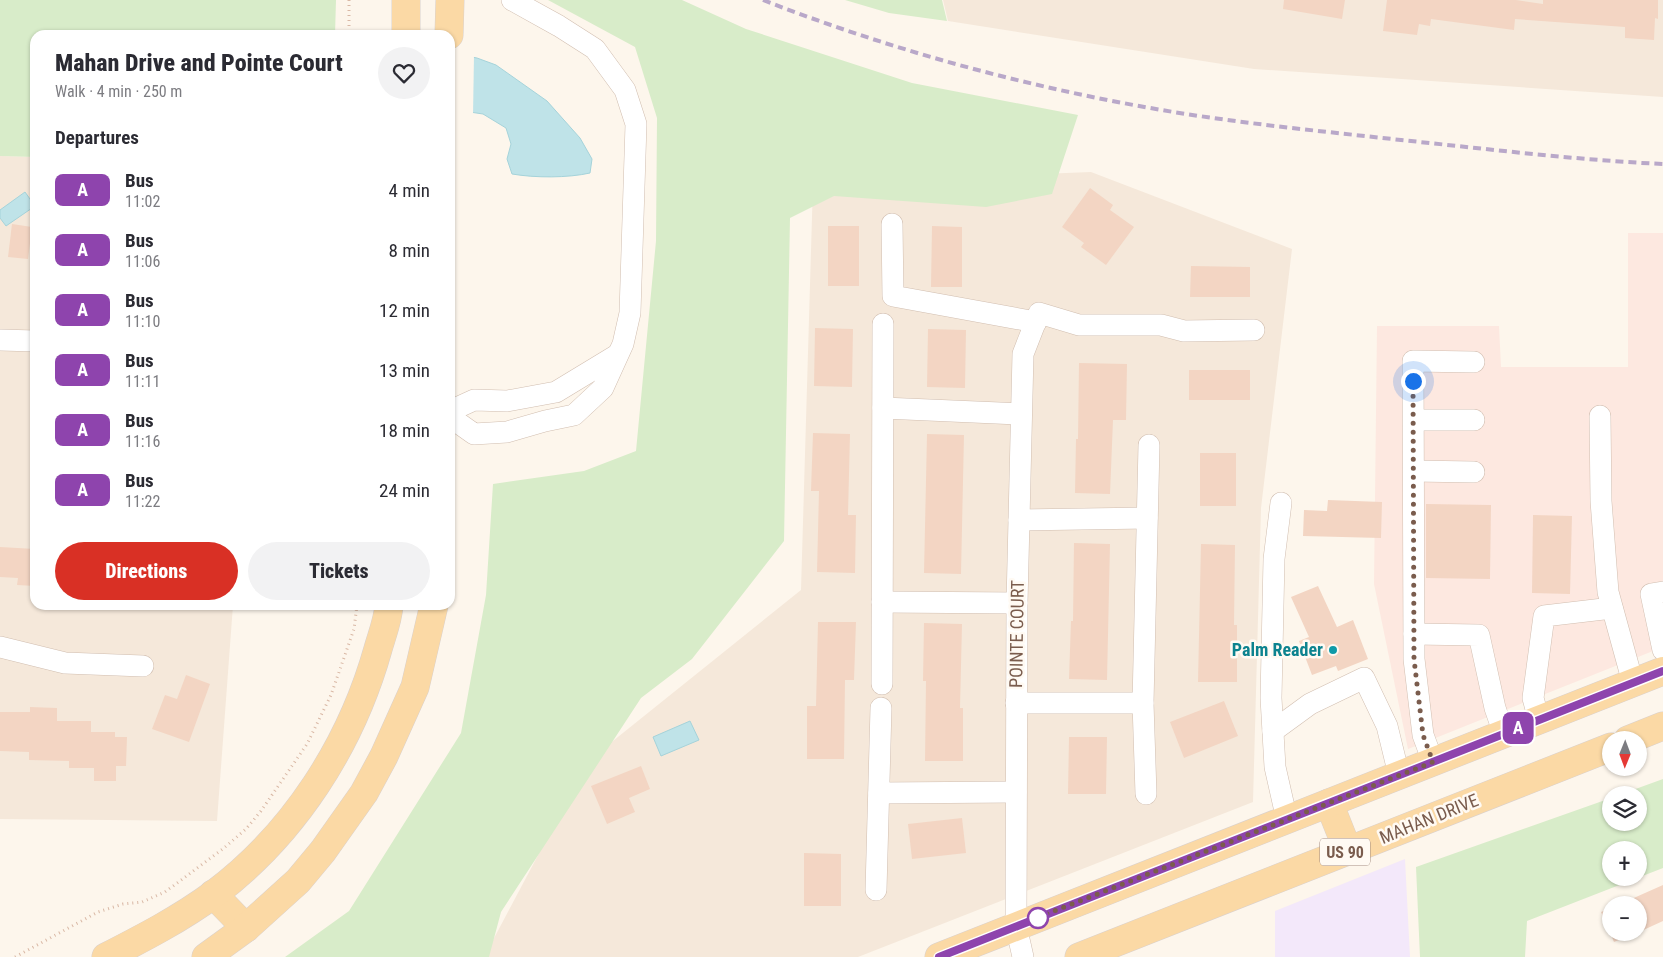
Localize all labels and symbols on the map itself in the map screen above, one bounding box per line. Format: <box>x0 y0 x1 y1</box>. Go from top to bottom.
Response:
your location <box>1401 369 1426 394</box>
street label: POINTE COURT <box>1005 580 1028 688</box>
place label: Palm Reader <box>1232 639 1323 660</box>
marker: Palm Reader <box>1327 644 1339 656</box>
line badge: A <box>1502 712 1534 744</box>
north arrow <box>1602 731 1648 776</box>
street label: MAHAN DRIVE <box>1376 789 1481 848</box>
road number: US 90 <box>1320 839 1370 866</box>
unlabelled marker <box>1027 907 1049 929</box>

